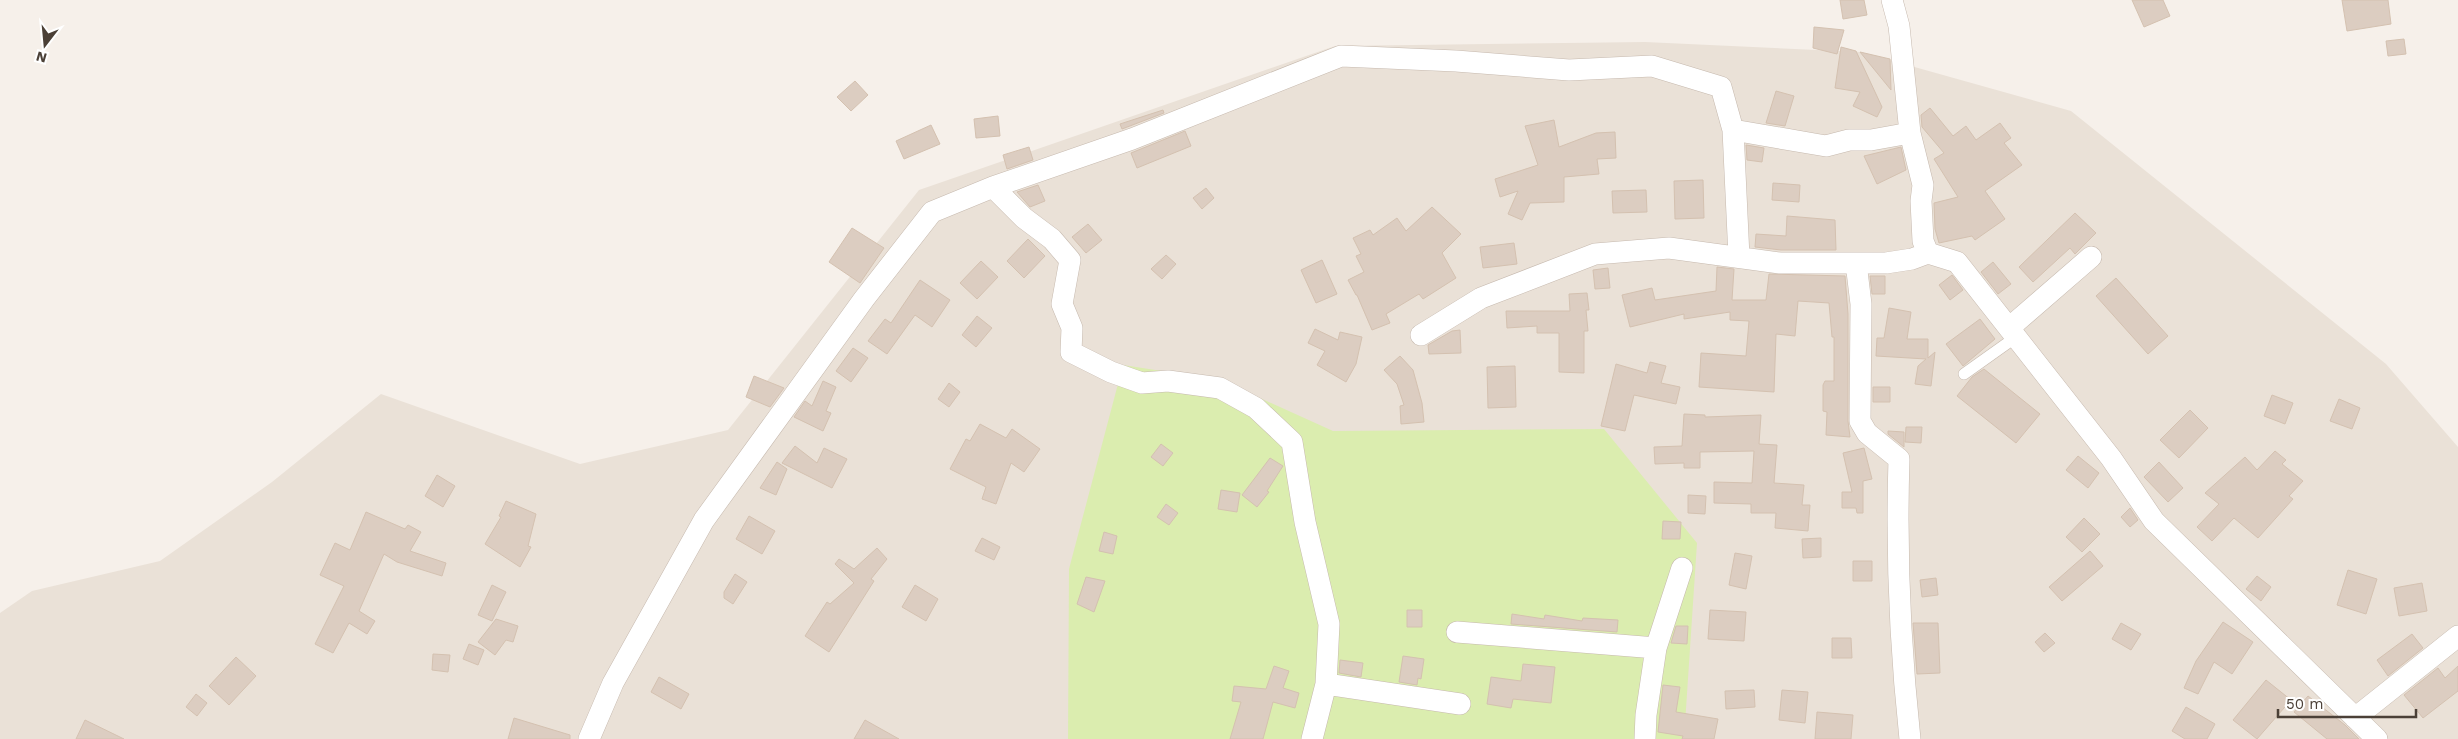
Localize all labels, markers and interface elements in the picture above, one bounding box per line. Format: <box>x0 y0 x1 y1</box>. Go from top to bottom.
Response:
north arrow <box>20 20 70 70</box>
text: N <box>34 48 49 67</box>
scale bar <box>2278 686 2416 718</box>
text: 50 m <box>2286 695 2323 713</box>

